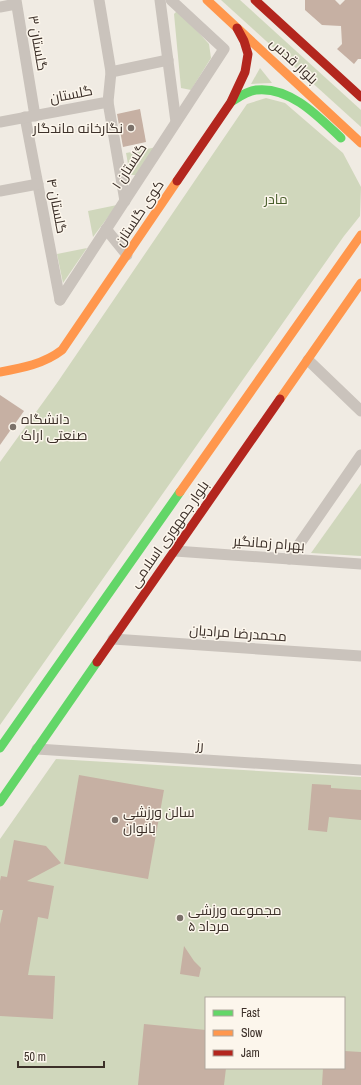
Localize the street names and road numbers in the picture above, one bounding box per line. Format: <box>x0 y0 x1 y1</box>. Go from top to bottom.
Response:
street label: گلستان ۳ <box>24 14 52 72</box>
street label: بلوار قدس <box>266 34 322 88</box>
street label: گلستان <box>48 81 94 107</box>
street label: گلستان ۱ <box>108 140 150 192</box>
street label: کوی گلستان <box>110 176 168 250</box>
street label: گلستان ۴ <box>43 177 71 235</box>
street label: بلوار جمهوری اسلامی <box>125 477 213 591</box>
street label: بهرام زمانگیر <box>232 531 305 555</box>
street label: محمدرضا مرادیان <box>189 621 287 645</box>
street label: رز <box>195 736 204 754</box>

